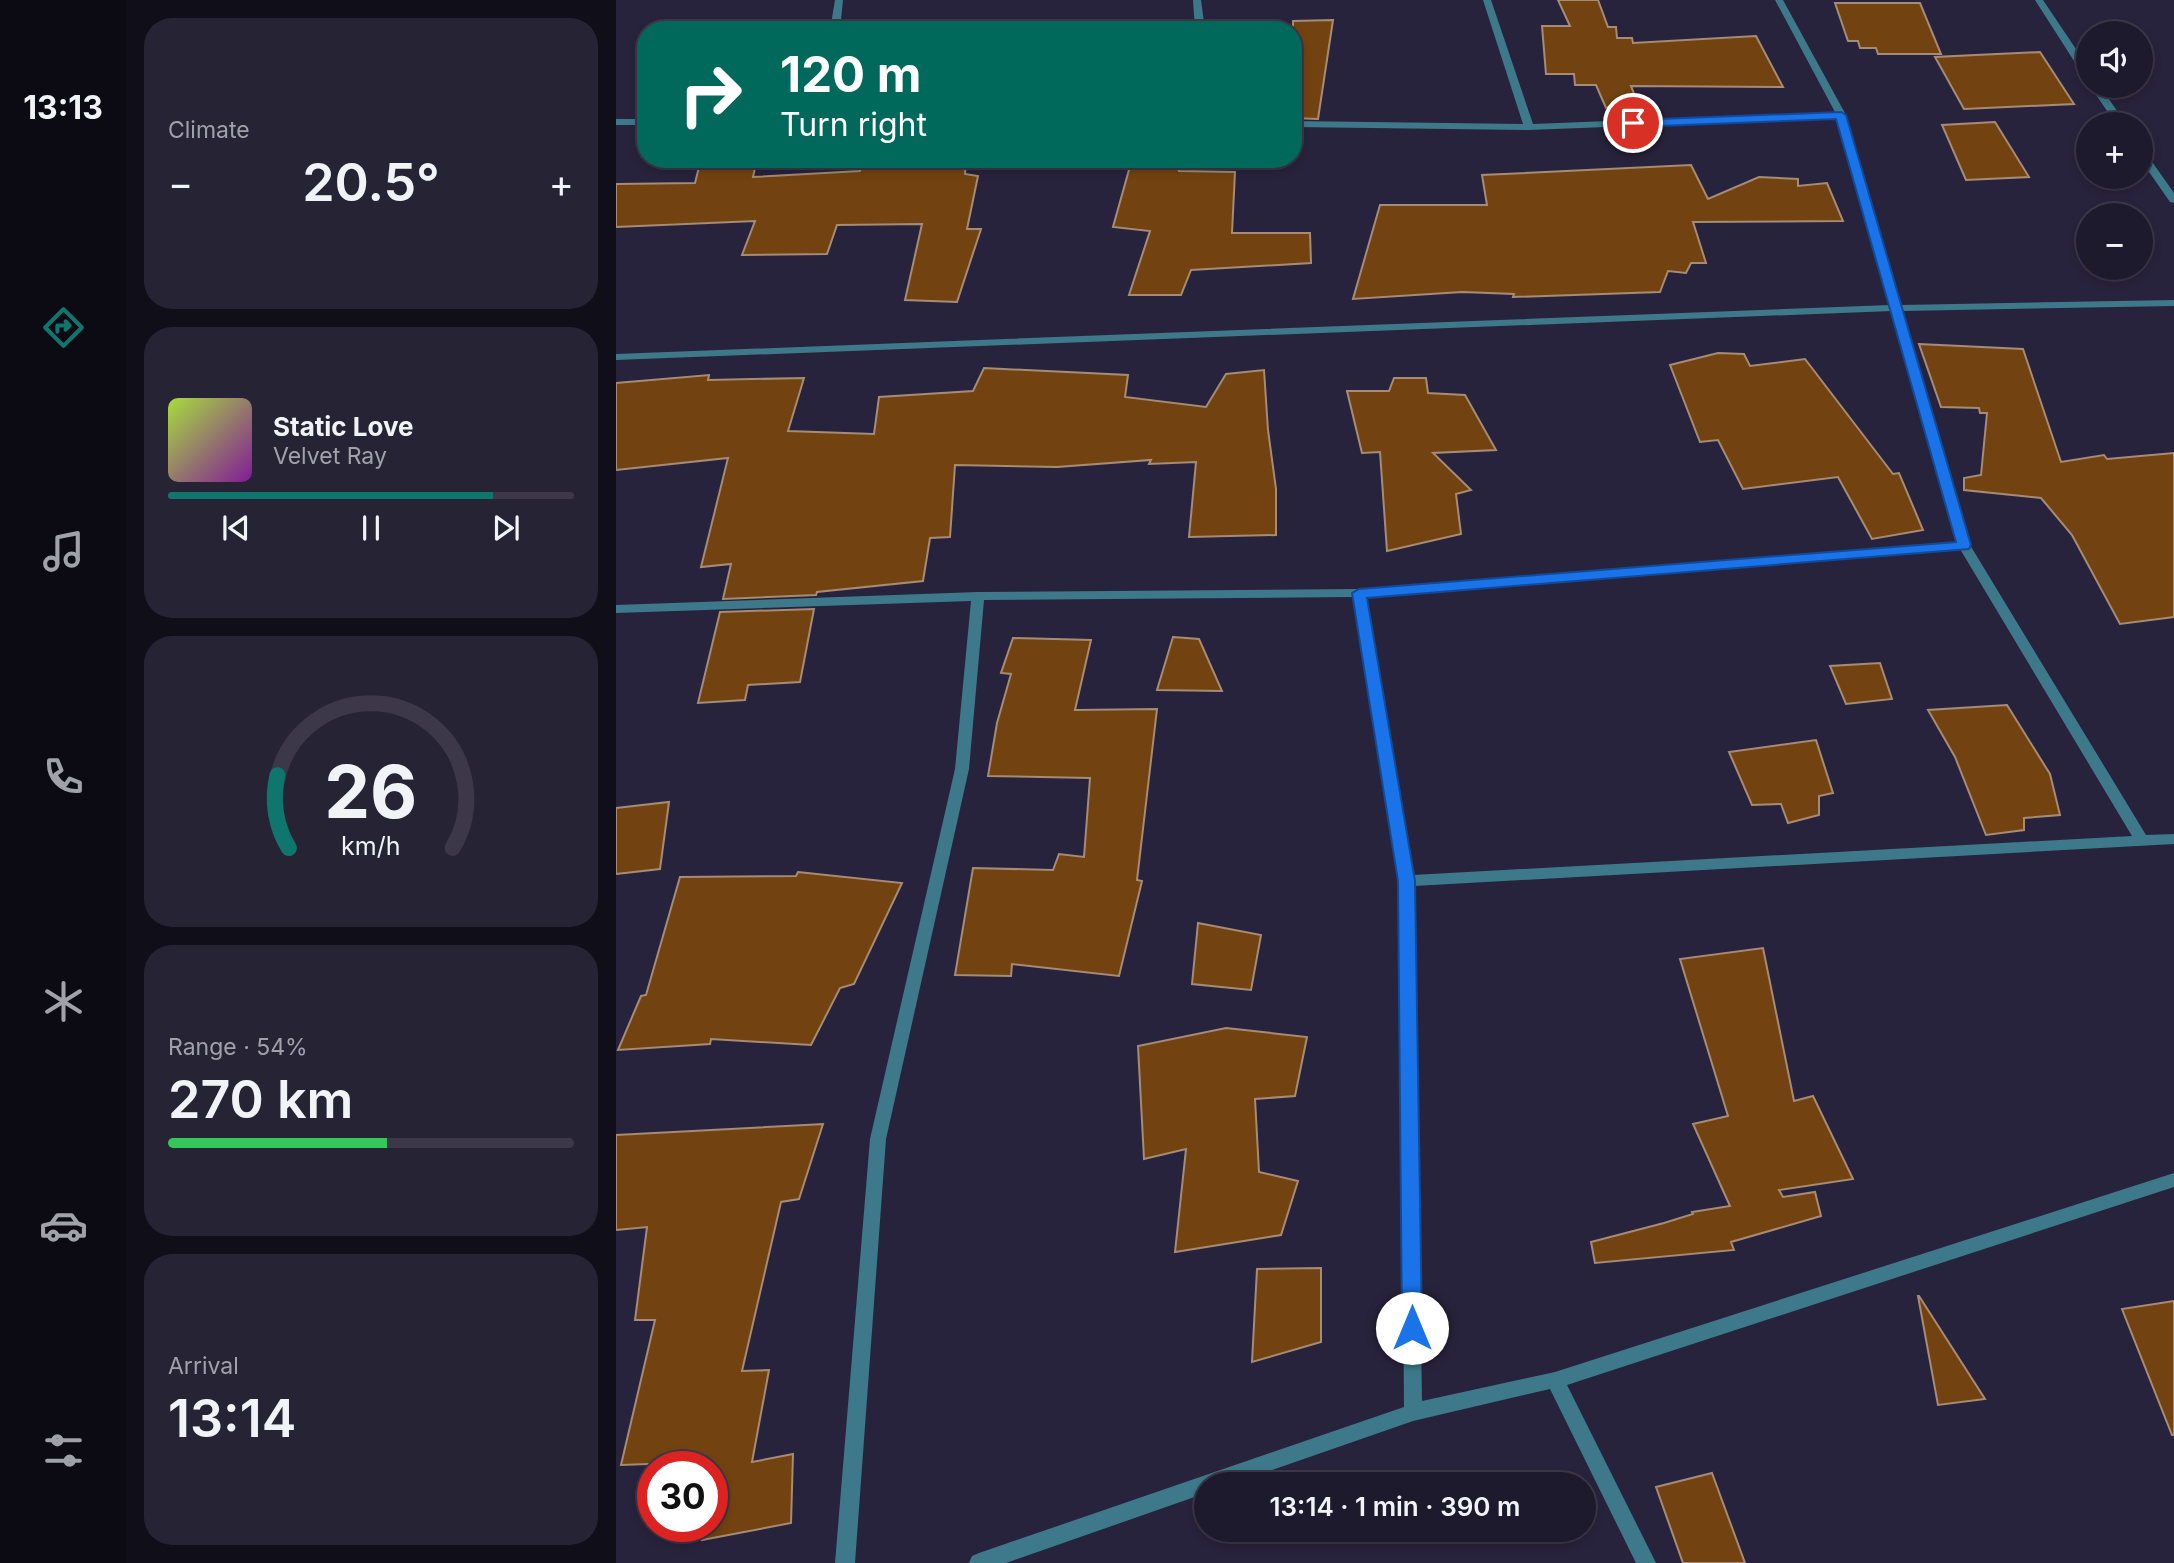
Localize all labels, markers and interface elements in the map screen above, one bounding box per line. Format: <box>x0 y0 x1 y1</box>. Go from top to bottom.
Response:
map controls <box>2076 21 2153 280</box>
button: sound <box>2076 21 2153 98</box>
text: 120 m <box>780 45 921 104</box>
icon: right <box>665 49 756 140</box>
text: 13:13 <box>23 88 103 127</box>
pin <box>1603 93 1663 153</box>
icon: arrive <box>1614 104 1652 142</box>
text: Turn right <box>780 105 927 144</box>
button: + <box>2076 112 2153 189</box>
text: Climate <box>168 116 250 144</box>
text: 20.5° <box>302 151 440 214</box>
text: − <box>168 160 193 206</box>
text: + <box>549 160 574 206</box>
button: − <box>2076 203 2153 280</box>
icon: directions <box>39 303 88 352</box>
text: Static Love <box>273 411 414 442</box>
text: Velvet Ray <box>273 442 387 470</box>
icon: previous <box>217 509 255 547</box>
icon: pause <box>352 509 390 547</box>
icon: next <box>487 509 525 547</box>
icon: music <box>39 527 88 576</box>
text: 26 <box>324 747 418 836</box>
icon: phone <box>39 752 88 801</box>
text: km/h <box>341 830 401 860</box>
icon: climate <box>39 977 88 1026</box>
text: Range · 54% <box>168 1033 308 1061</box>
text: 270 km <box>168 1068 353 1131</box>
icon: car <box>39 1201 88 1250</box>
position arrow <box>1375 1291 1449 1365</box>
text: Arrival <box>168 1352 239 1380</box>
text: 13:14 <box>168 1387 296 1450</box>
icon: filters <box>39 1426 88 1475</box>
speed limit sign: 30 <box>637 1451 728 1542</box>
text: 13:14 · 1 min · 390 m <box>1270 1491 1520 1522</box>

